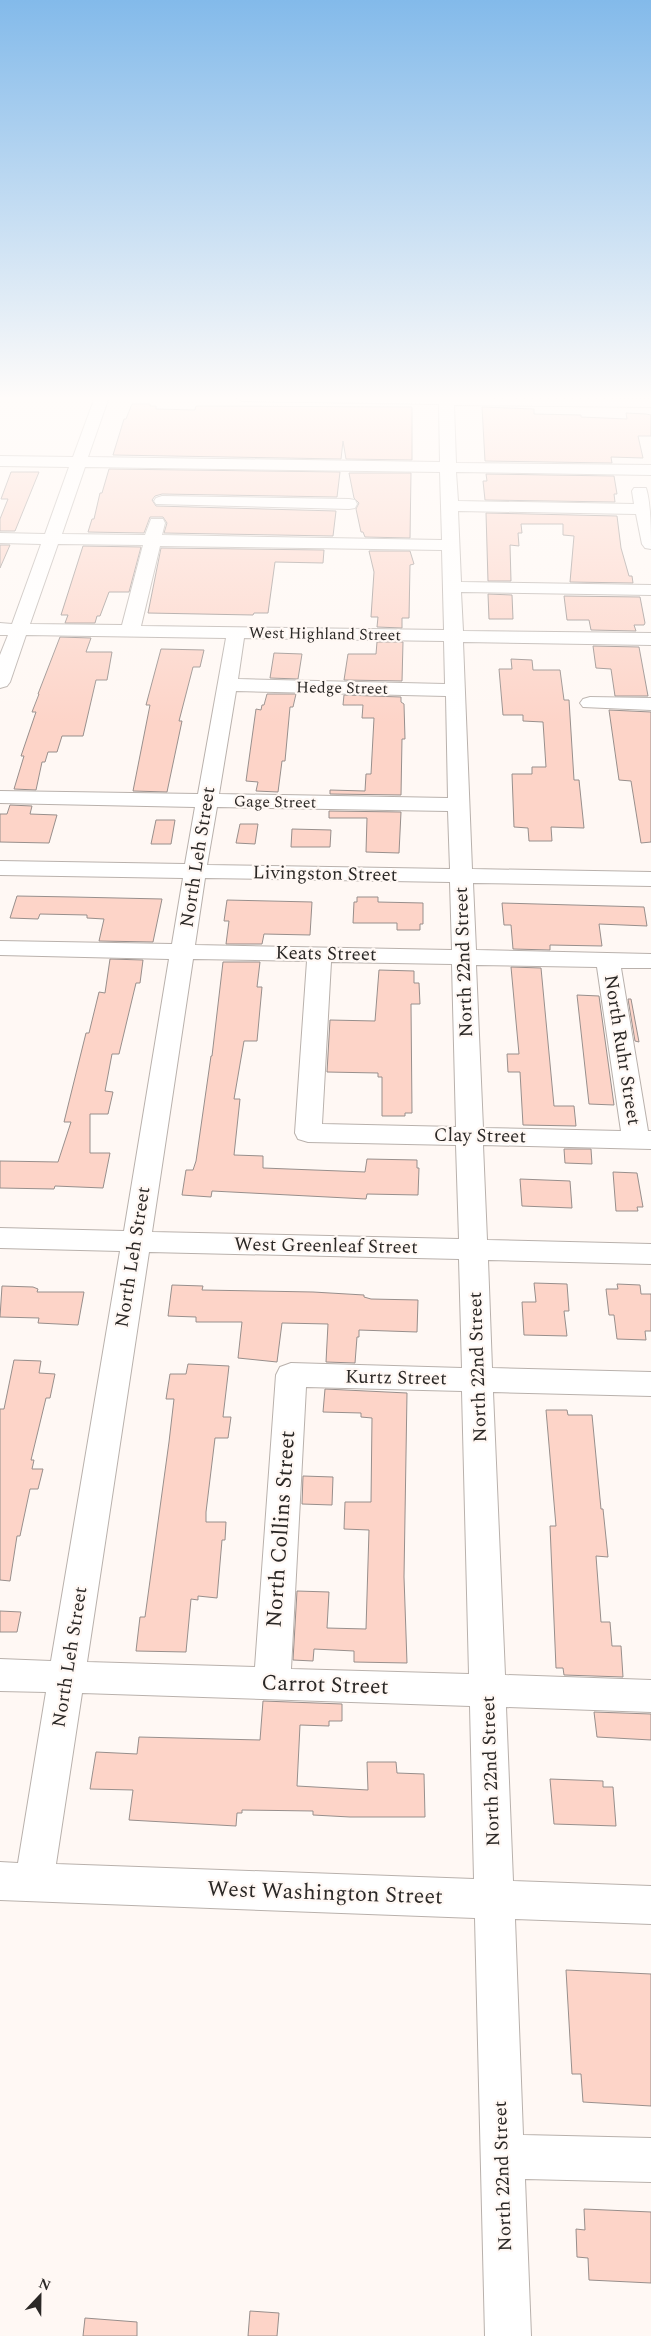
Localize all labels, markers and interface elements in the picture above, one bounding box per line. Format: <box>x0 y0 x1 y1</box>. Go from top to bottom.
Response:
street label: West Highland Street <box>249 621 402 647</box>
street label: Hedge Street <box>296 675 389 701</box>
street label: North Leh Street <box>173 784 224 930</box>
street label: Gage Street <box>234 789 317 815</box>
street label: Livingston Street <box>252 858 398 890</box>
street label: North 22nd Street <box>447 886 481 1038</box>
street label: Keats Street <box>275 939 377 969</box>
street label: North Ruhr Street <box>596 973 648 1128</box>
street label: Clay Street <box>434 1121 527 1151</box>
street label: North Leh Street <box>108 1184 159 1330</box>
street label: West Greenleaf Street <box>234 1230 418 1262</box>
street label: North 22nd Street <box>461 1291 495 1443</box>
street label: Kurtz Street <box>345 1363 447 1393</box>
street label: North Collins Street <box>258 1429 304 1629</box>
street label: North Leh Street <box>45 1584 96 1730</box>
street label: Carrot Street <box>261 1666 389 1704</box>
street label: North 22nd Street <box>474 1695 508 1847</box>
street label: West Washington Street <box>207 1872 444 1914</box>
street label: North 22nd Street <box>486 2100 520 2252</box>
north arrow <box>15 2271 65 2321</box>
text: N <box>35 2273 54 2296</box>

